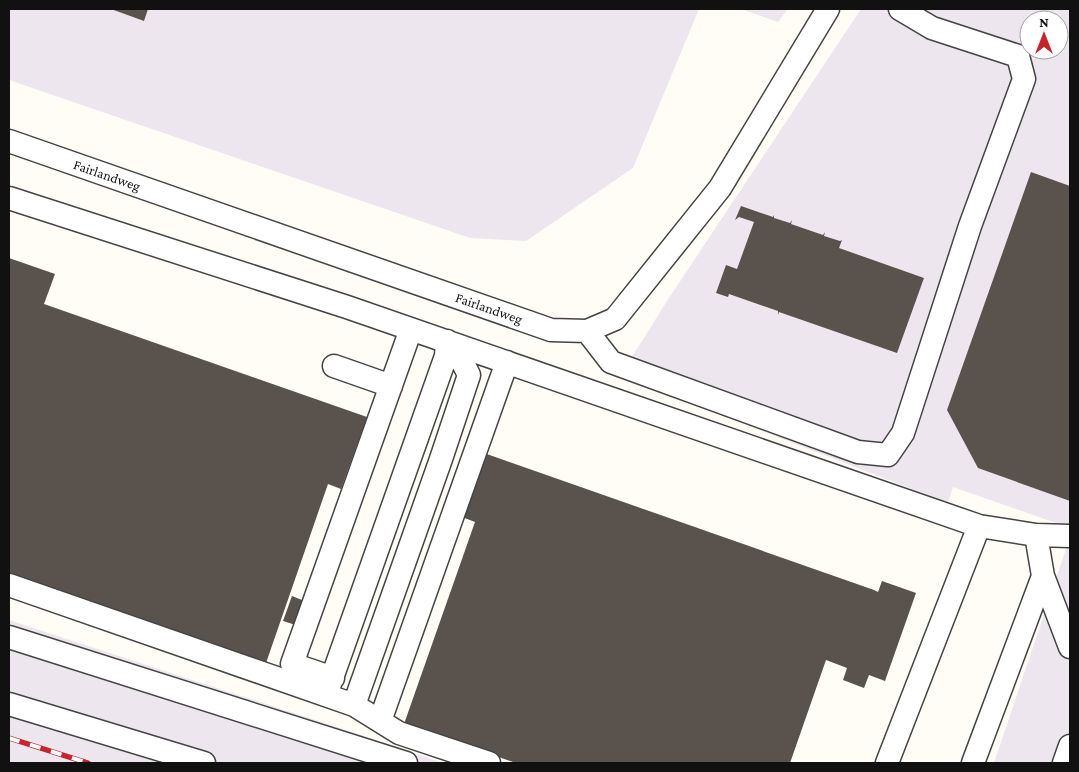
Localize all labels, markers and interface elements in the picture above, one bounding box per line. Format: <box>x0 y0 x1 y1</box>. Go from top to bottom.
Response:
north arrow <box>1019 10 1069 60</box>
text: N <box>1039 14 1049 30</box>
street label: Fairlandweg <box>71 156 143 194</box>
street label: Fairlandweg <box>453 289 525 327</box>

